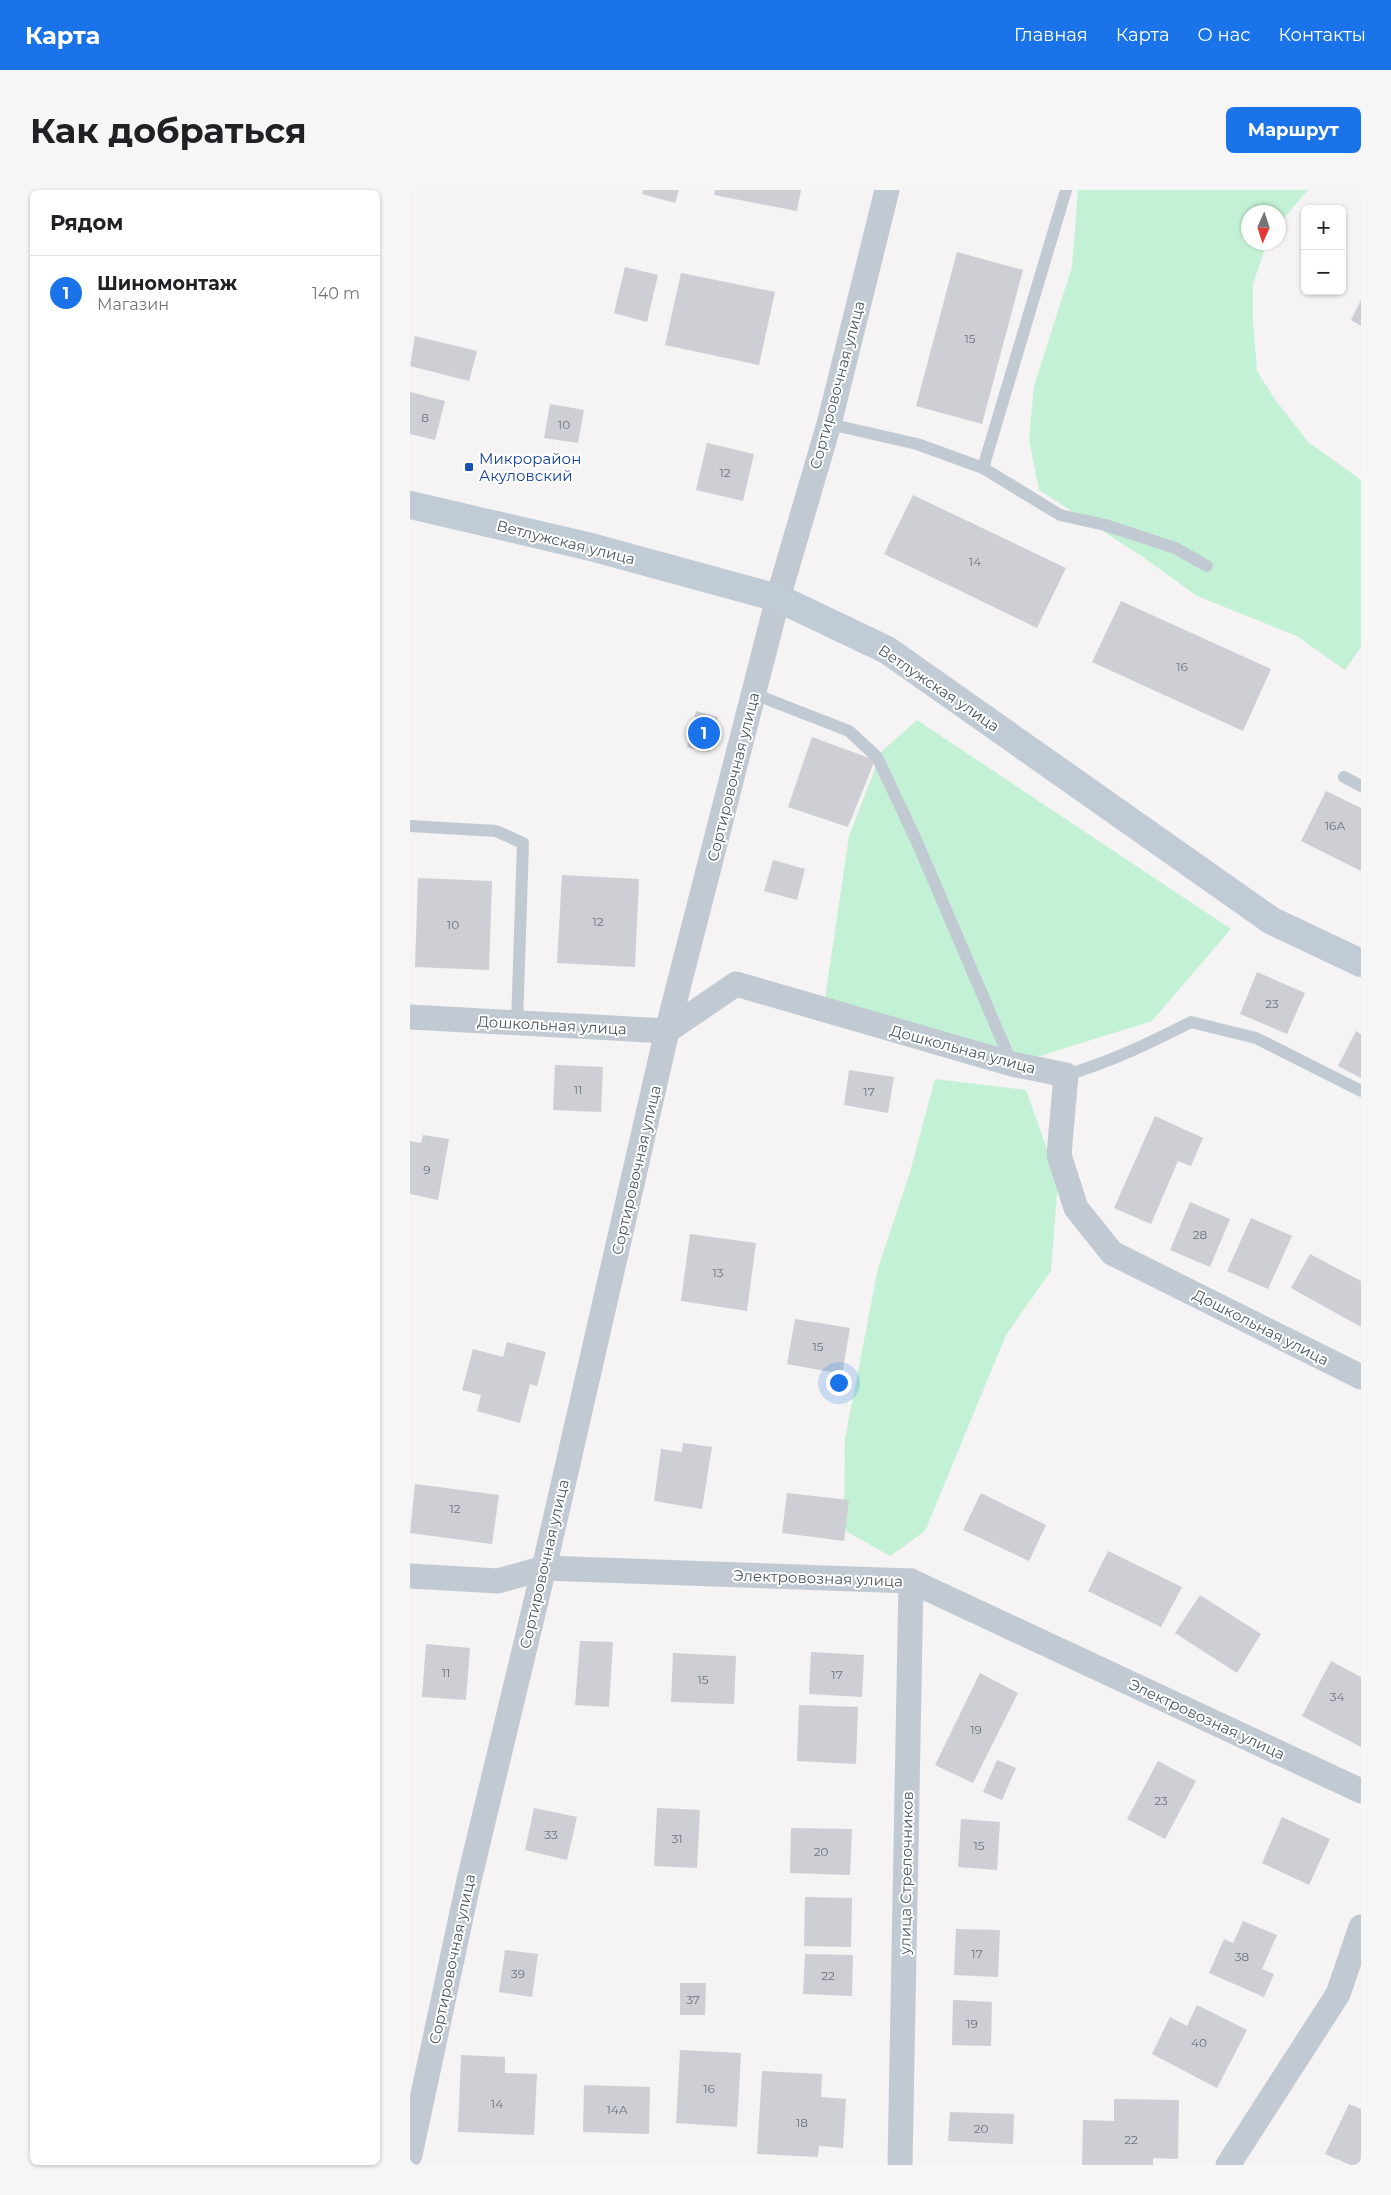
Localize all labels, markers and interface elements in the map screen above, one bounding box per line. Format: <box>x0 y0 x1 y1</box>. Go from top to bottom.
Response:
text: Карта <box>25 21 100 50</box>
text: Главная <box>1014 24 1088 46</box>
text: Карта <box>1116 24 1170 46</box>
text: О нас <box>1198 24 1250 46</box>
text: Контакты <box>1278 24 1366 46</box>
button: Маршрут <box>1226 107 1361 153</box>
text: Как добраться <box>30 109 307 152</box>
north arrow <box>1241 205 1286 250</box>
map controls <box>1301 205 1346 295</box>
button: + <box>1301 205 1346 250</box>
text: Рядом <box>50 210 123 235</box>
button: − <box>1301 250 1346 295</box>
text: Шиномонтаж <box>97 272 237 295</box>
text: 1 <box>63 284 69 303</box>
text: 140 m <box>312 284 360 303</box>
text: Магазин <box>97 295 169 314</box>
street label: Сортировочная улица <box>805 299 869 471</box>
house number: 15 <box>964 331 976 346</box>
house number: 8 <box>421 410 429 425</box>
house number: 10 <box>558 417 570 432</box>
place label: Микрорайон Акуловский <box>479 449 581 485</box>
marker: Микрорайон Акуловский <box>463 461 475 473</box>
house number: 12 <box>719 465 731 480</box>
street label: Ветлужская улица <box>495 516 637 568</box>
house number: 14 <box>969 554 981 569</box>
street label: Ветлужская улица <box>875 640 1003 736</box>
house number: 16 <box>1176 659 1188 674</box>
street label: Сортировочная улица <box>703 691 763 863</box>
pin: 1 <box>688 714 720 752</box>
house number: 16А <box>1325 818 1345 833</box>
house number: 12 <box>592 914 604 929</box>
house number: 10 <box>447 917 459 932</box>
house number: 23 <box>1265 996 1279 1011</box>
street label: Дошкольная улица <box>477 1012 627 1038</box>
street label: Дошкольная улица <box>888 1020 1038 1078</box>
house number: 11 <box>574 1082 582 1097</box>
street label: Сортировочная улица <box>607 1083 665 1257</box>
house number: 17 <box>863 1084 875 1099</box>
house number: 9 <box>423 1162 431 1177</box>
house number: 28 <box>1193 1227 1208 1242</box>
house number: 13 <box>712 1265 724 1280</box>
street label: Дошкольная улица <box>1190 1285 1332 1369</box>
house number: 15 <box>812 1339 824 1354</box>
your location <box>826 1370 852 1396</box>
street label: Сортировочная улица <box>515 1477 573 1651</box>
house number: 12 <box>449 1501 461 1516</box>
street label: Электровозная улица <box>733 1566 903 1590</box>
house number: 11 <box>442 1665 450 1680</box>
house number: 17 <box>831 1667 843 1682</box>
house number: 15 <box>697 1672 709 1687</box>
street label: Электровозная улица <box>1126 1674 1288 1764</box>
house number: 34 <box>1330 1689 1344 1704</box>
house number: 19 <box>970 1722 982 1737</box>
street label: улица Стрелочников <box>895 1791 917 1956</box>
house number: 23 <box>1154 1793 1168 1808</box>
house number: 33 <box>544 1827 558 1842</box>
house number: 31 <box>671 1831 683 1846</box>
house number: 15 <box>973 1838 985 1853</box>
house number: 20 <box>814 1844 828 1859</box>
street label: Сортировочная улица <box>425 1872 479 2046</box>
house number: 17 <box>971 1946 983 1961</box>
house number: 38 <box>1235 1949 1250 1964</box>
house number: 39 <box>511 1966 525 1981</box>
house number: 22 <box>821 1968 835 1983</box>
house number: 37 <box>686 1992 700 2007</box>
house number: 19 <box>966 2016 978 2031</box>
house number: 40 <box>1191 2035 1207 2050</box>
house number: 16 <box>703 2081 715 2096</box>
house number: 14 <box>491 2096 503 2111</box>
house number: 14А <box>606 2102 628 2117</box>
house number: 18 <box>796 2115 808 2130</box>
house number: 20 <box>974 2121 988 2136</box>
house number: 22 <box>1124 2132 1138 2147</box>

